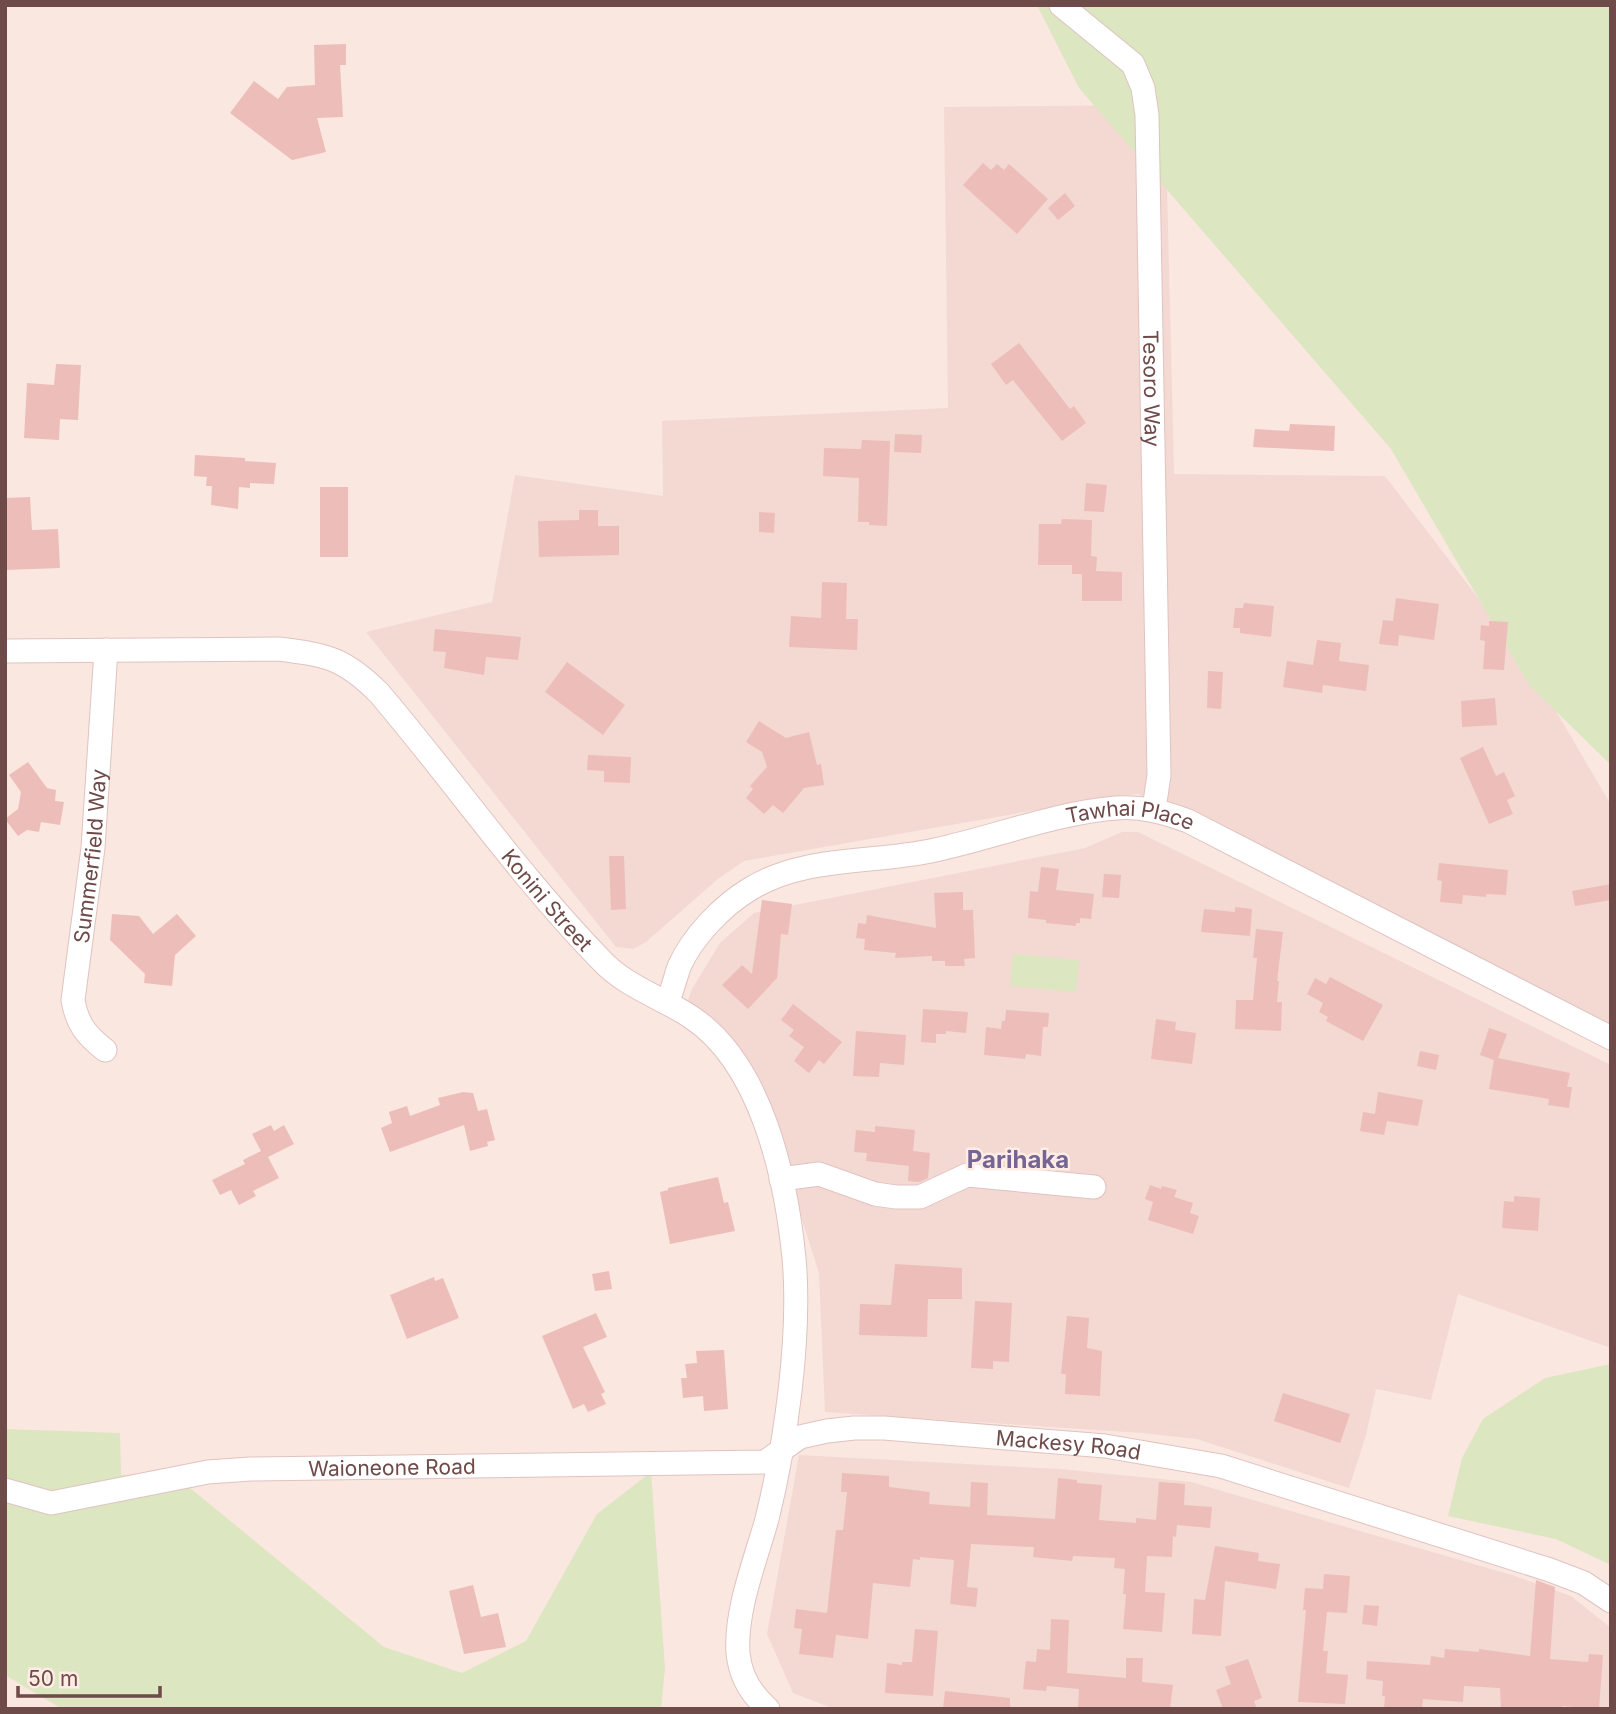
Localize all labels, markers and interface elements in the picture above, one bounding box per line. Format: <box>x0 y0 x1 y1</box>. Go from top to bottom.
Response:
street label: Tesoro Way <box>1138 330 1166 447</box>
street label: Summerfield Way <box>68 768 111 945</box>
street label: Tawhai Place <box>1063 795 1199 835</box>
street label: Konini Street <box>497 844 598 956</box>
district label: Parihaka <box>967 1145 1069 1174</box>
street label: Mackesy Road <box>995 1425 1143 1464</box>
street label: Waioneone Road <box>308 1453 476 1481</box>
scale bar <box>18 1654 159 1698</box>
text: 50 m <box>28 1666 78 1691</box>

